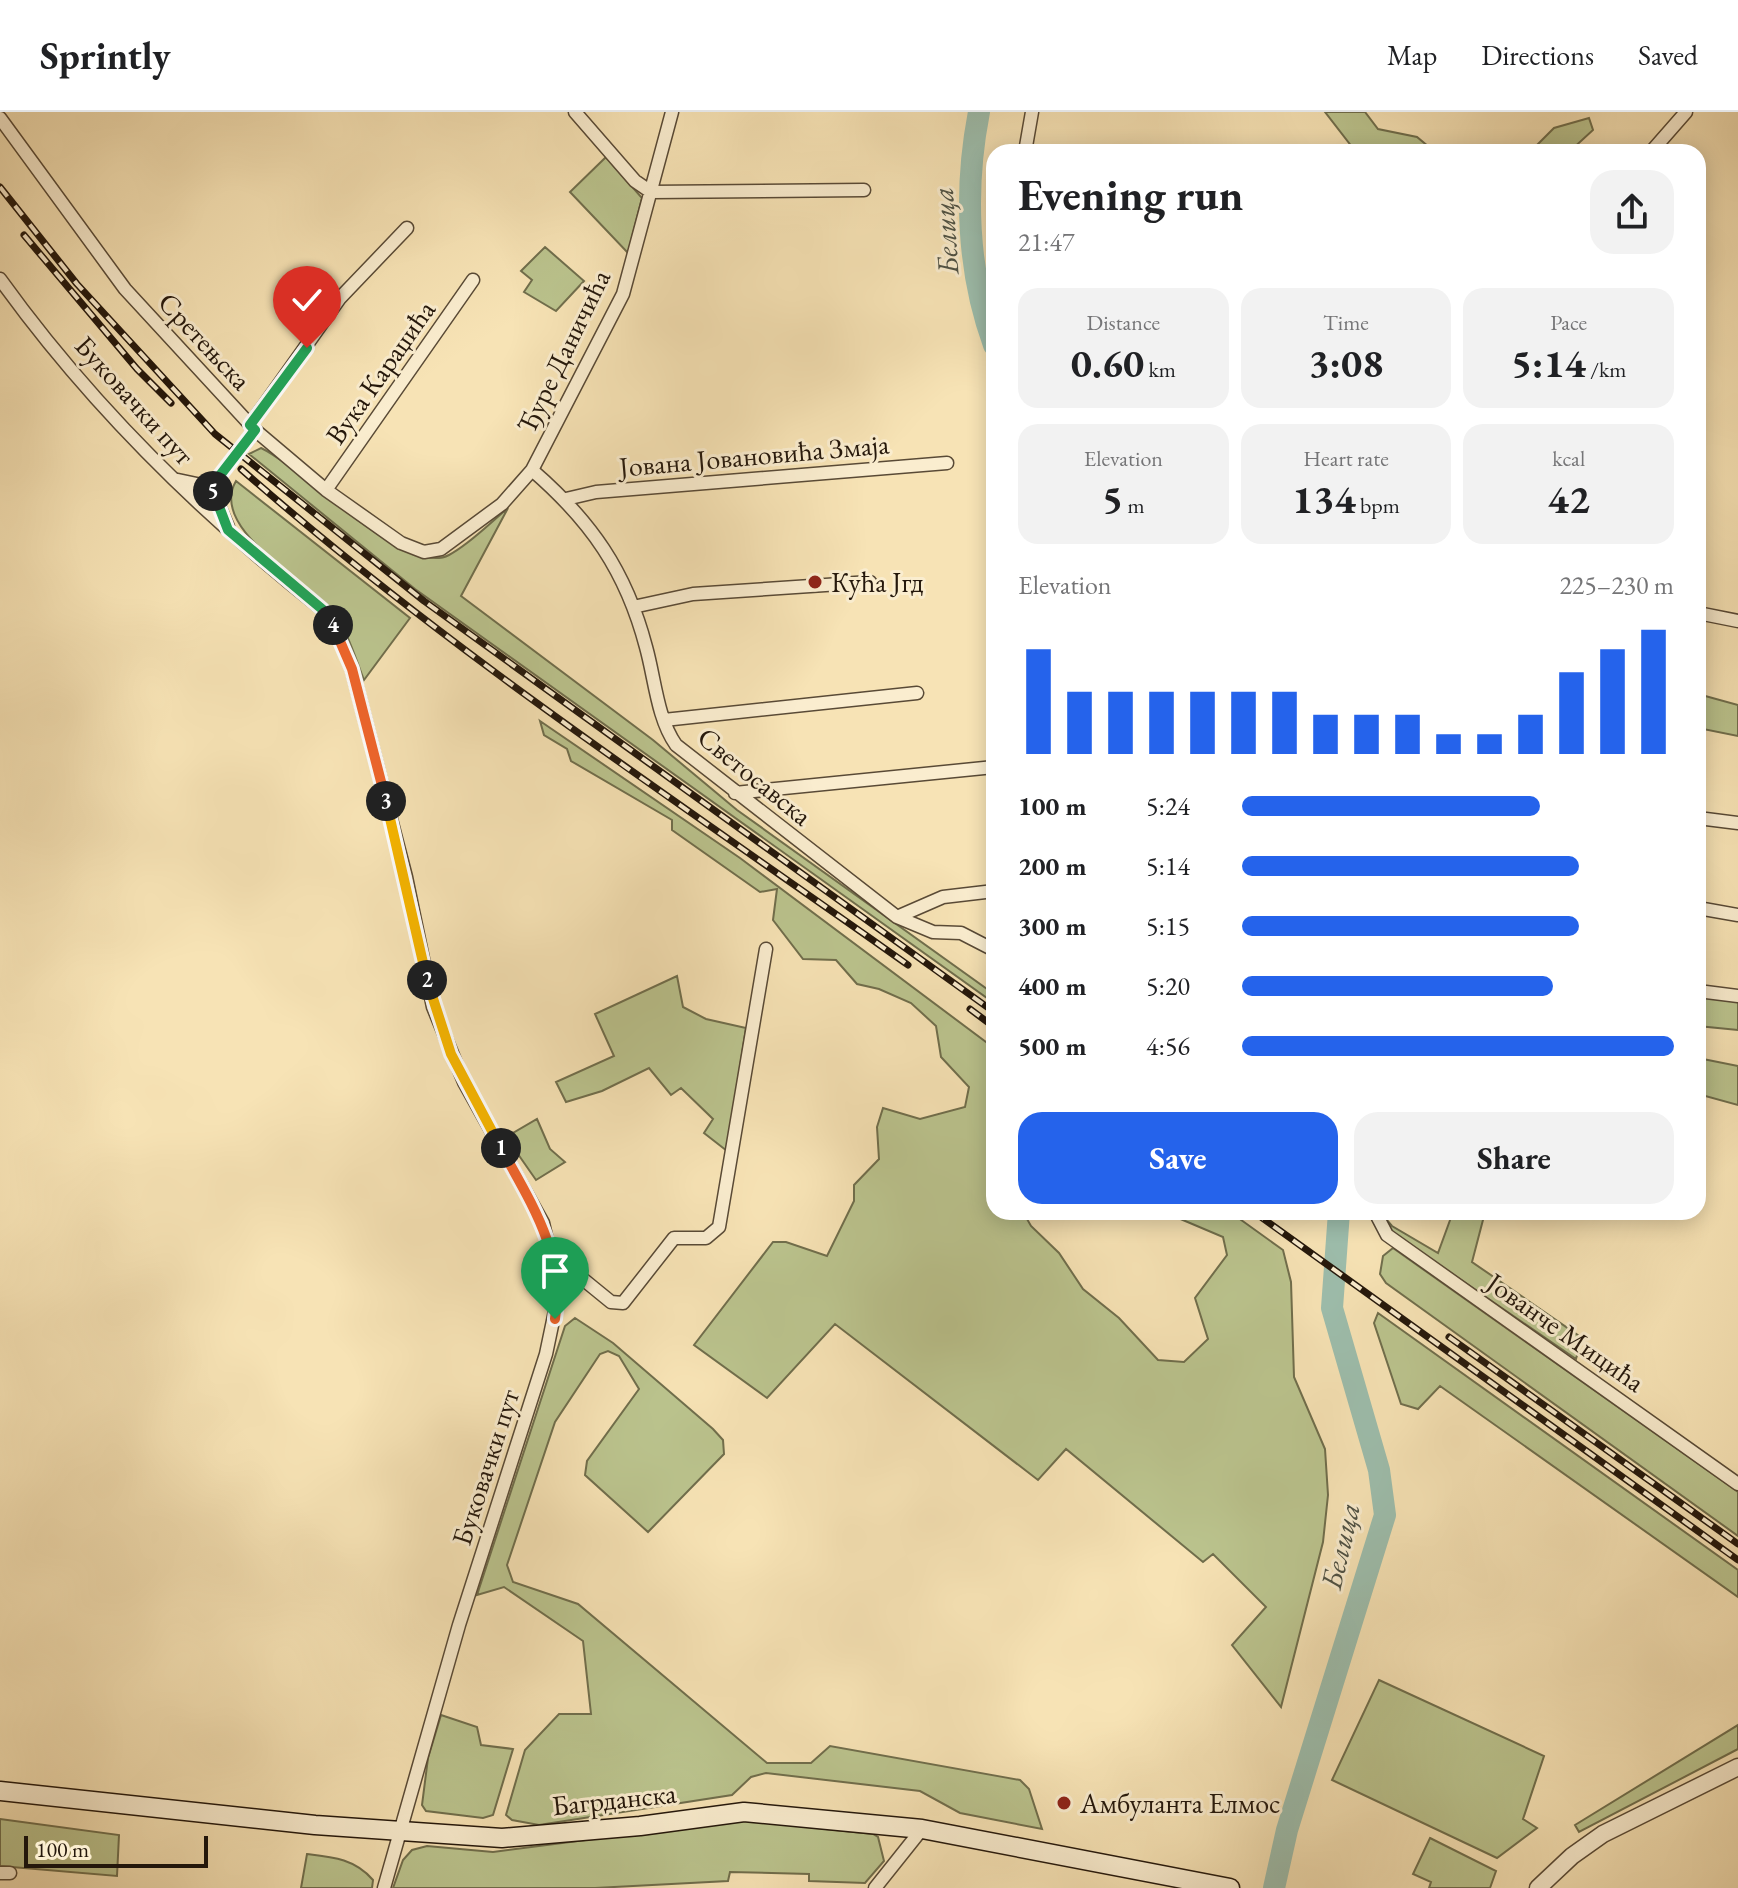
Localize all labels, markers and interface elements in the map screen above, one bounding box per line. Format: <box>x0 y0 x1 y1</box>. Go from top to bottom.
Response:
text: Sprintly <box>40 31 170 80</box>
text: Map <box>1387 37 1437 73</box>
text: Directions <box>1481 37 1594 73</box>
text: Saved <box>1638 37 1698 73</box>
text: Evening run <box>1018 166 1243 223</box>
button: share <box>1590 170 1674 254</box>
water label: Белица <box>922 186 968 277</box>
text: 21:47 <box>1018 225 1074 259</box>
street label: Ђуре Даничића <box>508 263 618 438</box>
pin <box>273 266 341 348</box>
icon: check <box>285 278 329 322</box>
street label: Сретењска <box>151 285 260 398</box>
street label: Вука Караџића <box>317 292 443 451</box>
text: Distance <box>1087 308 1160 337</box>
text: Time <box>1323 308 1369 337</box>
text: Pace <box>1550 308 1587 337</box>
street label: Буковачки пут <box>67 328 203 473</box>
text: 0.60 <box>1071 337 1144 389</box>
text: 3:08 <box>1309 337 1383 389</box>
text: 5:14 <box>1511 337 1586 389</box>
text: km <box>1144 355 1176 384</box>
text: /km <box>1586 355 1626 384</box>
street label: Јована Јовановића Змаја <box>616 425 891 485</box>
text: Elevation <box>1084 444 1163 473</box>
text: Heart rate <box>1303 444 1389 473</box>
text: kcal <box>1552 444 1585 473</box>
pin: 5 <box>193 471 233 511</box>
text: 5 <box>1102 473 1123 525</box>
text: 134 <box>1292 473 1356 525</box>
text: 42 <box>1548 473 1590 525</box>
text: 5 <box>207 476 219 505</box>
text: m <box>1123 491 1145 520</box>
text: bpm <box>1356 491 1400 520</box>
place label: Кућа Јгд <box>831 564 924 600</box>
text: Elevation <box>1018 568 1112 602</box>
text: 225–230 m <box>1559 568 1674 602</box>
marker: Кућа Јгд <box>806 573 824 591</box>
pin: 4 <box>313 605 353 645</box>
text: 4 <box>327 610 339 639</box>
street label: Светосавска <box>690 719 820 834</box>
pin: 3 <box>366 781 406 821</box>
text: 3 <box>380 786 392 815</box>
text: 100 m <box>1018 789 1086 823</box>
text: 5:24 <box>1146 789 1190 823</box>
text: 200 m <box>1018 849 1086 883</box>
text: 5:14 <box>1146 849 1190 883</box>
text: 300 m <box>1018 909 1086 943</box>
text: 5:15 <box>1146 909 1190 943</box>
pin: 2 <box>407 960 447 1000</box>
text: 2 <box>421 965 433 994</box>
text: 400 m <box>1018 969 1086 1003</box>
text: 5:20 <box>1146 969 1190 1003</box>
text: 500 m <box>1018 1029 1086 1063</box>
text: 4:56 <box>1146 1029 1190 1063</box>
button: Save <box>1018 1112 1338 1204</box>
button: Share <box>1354 1112 1674 1204</box>
pin: 1 <box>481 1128 521 1168</box>
text: 1 <box>495 1133 507 1162</box>
pin <box>521 1237 589 1319</box>
icon: arrive <box>533 1249 577 1293</box>
street label: Јованче Мицића <box>1478 1263 1653 1400</box>
street label: Буковачки пут <box>443 1384 527 1550</box>
water label: Белица <box>1311 1499 1369 1594</box>
street label: Багрданска <box>550 1774 679 1823</box>
place label: Амбуланта Елмос <box>1079 1785 1280 1821</box>
marker: Амбуланта Елмос <box>1055 1794 1073 1812</box>
scale bar <box>24 1832 208 1868</box>
text: 100 m <box>36 1835 89 1864</box>

